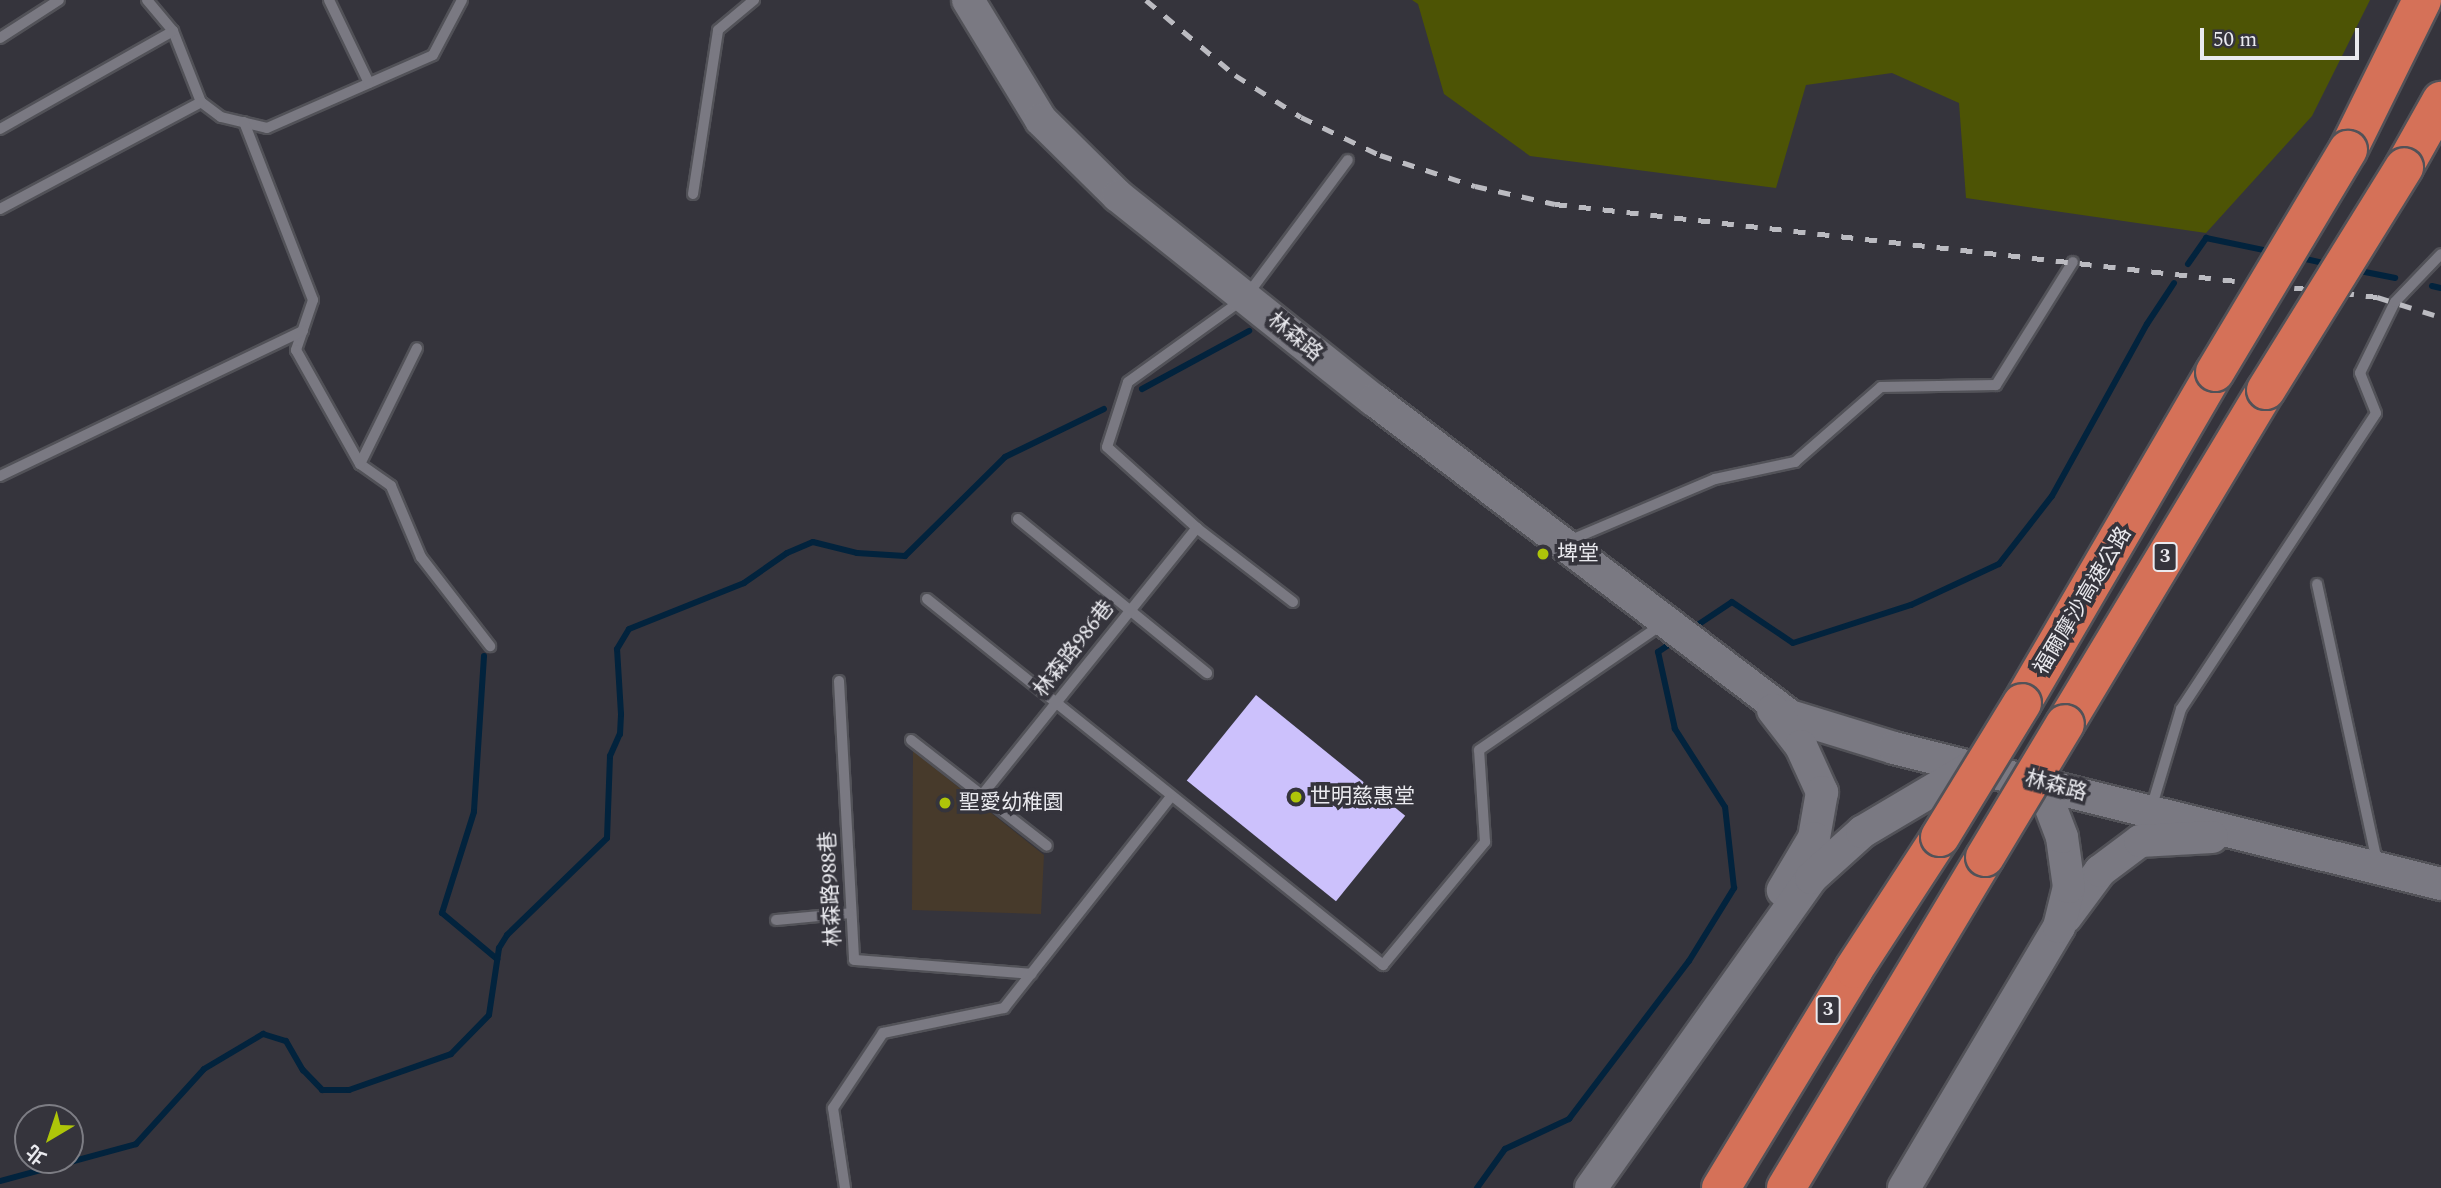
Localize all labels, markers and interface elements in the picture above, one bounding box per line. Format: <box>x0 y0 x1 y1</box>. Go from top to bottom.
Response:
scale bar <box>2203 14 2362 58</box>
text: 50 m <box>2213 24 2257 56</box>
street label: 林森路 <box>1263 307 1327 367</box>
street label: 福爾摩沙高速公路 <box>2029 523 2137 679</box>
place label: 埤堂 <box>1557 541 1599 567</box>
road number: 3 <box>2151 542 2179 572</box>
marker: 埤堂 <box>1535 546 1551 562</box>
street label: 林森路986巷 <box>1029 596 1119 702</box>
street label: 林森路 <box>2022 766 2090 806</box>
place label: 世明慈惠堂 <box>1310 784 1415 810</box>
marker: 世明慈惠堂 <box>1288 789 1304 805</box>
place label: 聖愛幼稚園 <box>959 790 1064 816</box>
marker: 聖愛幼稚園 <box>937 795 953 811</box>
street label: 林森路988巷 <box>815 831 847 947</box>
road number: 3 <box>1814 994 1842 1026</box>
north arrow <box>14 1104 84 1174</box>
text: 北 <box>20 1137 53 1171</box>

